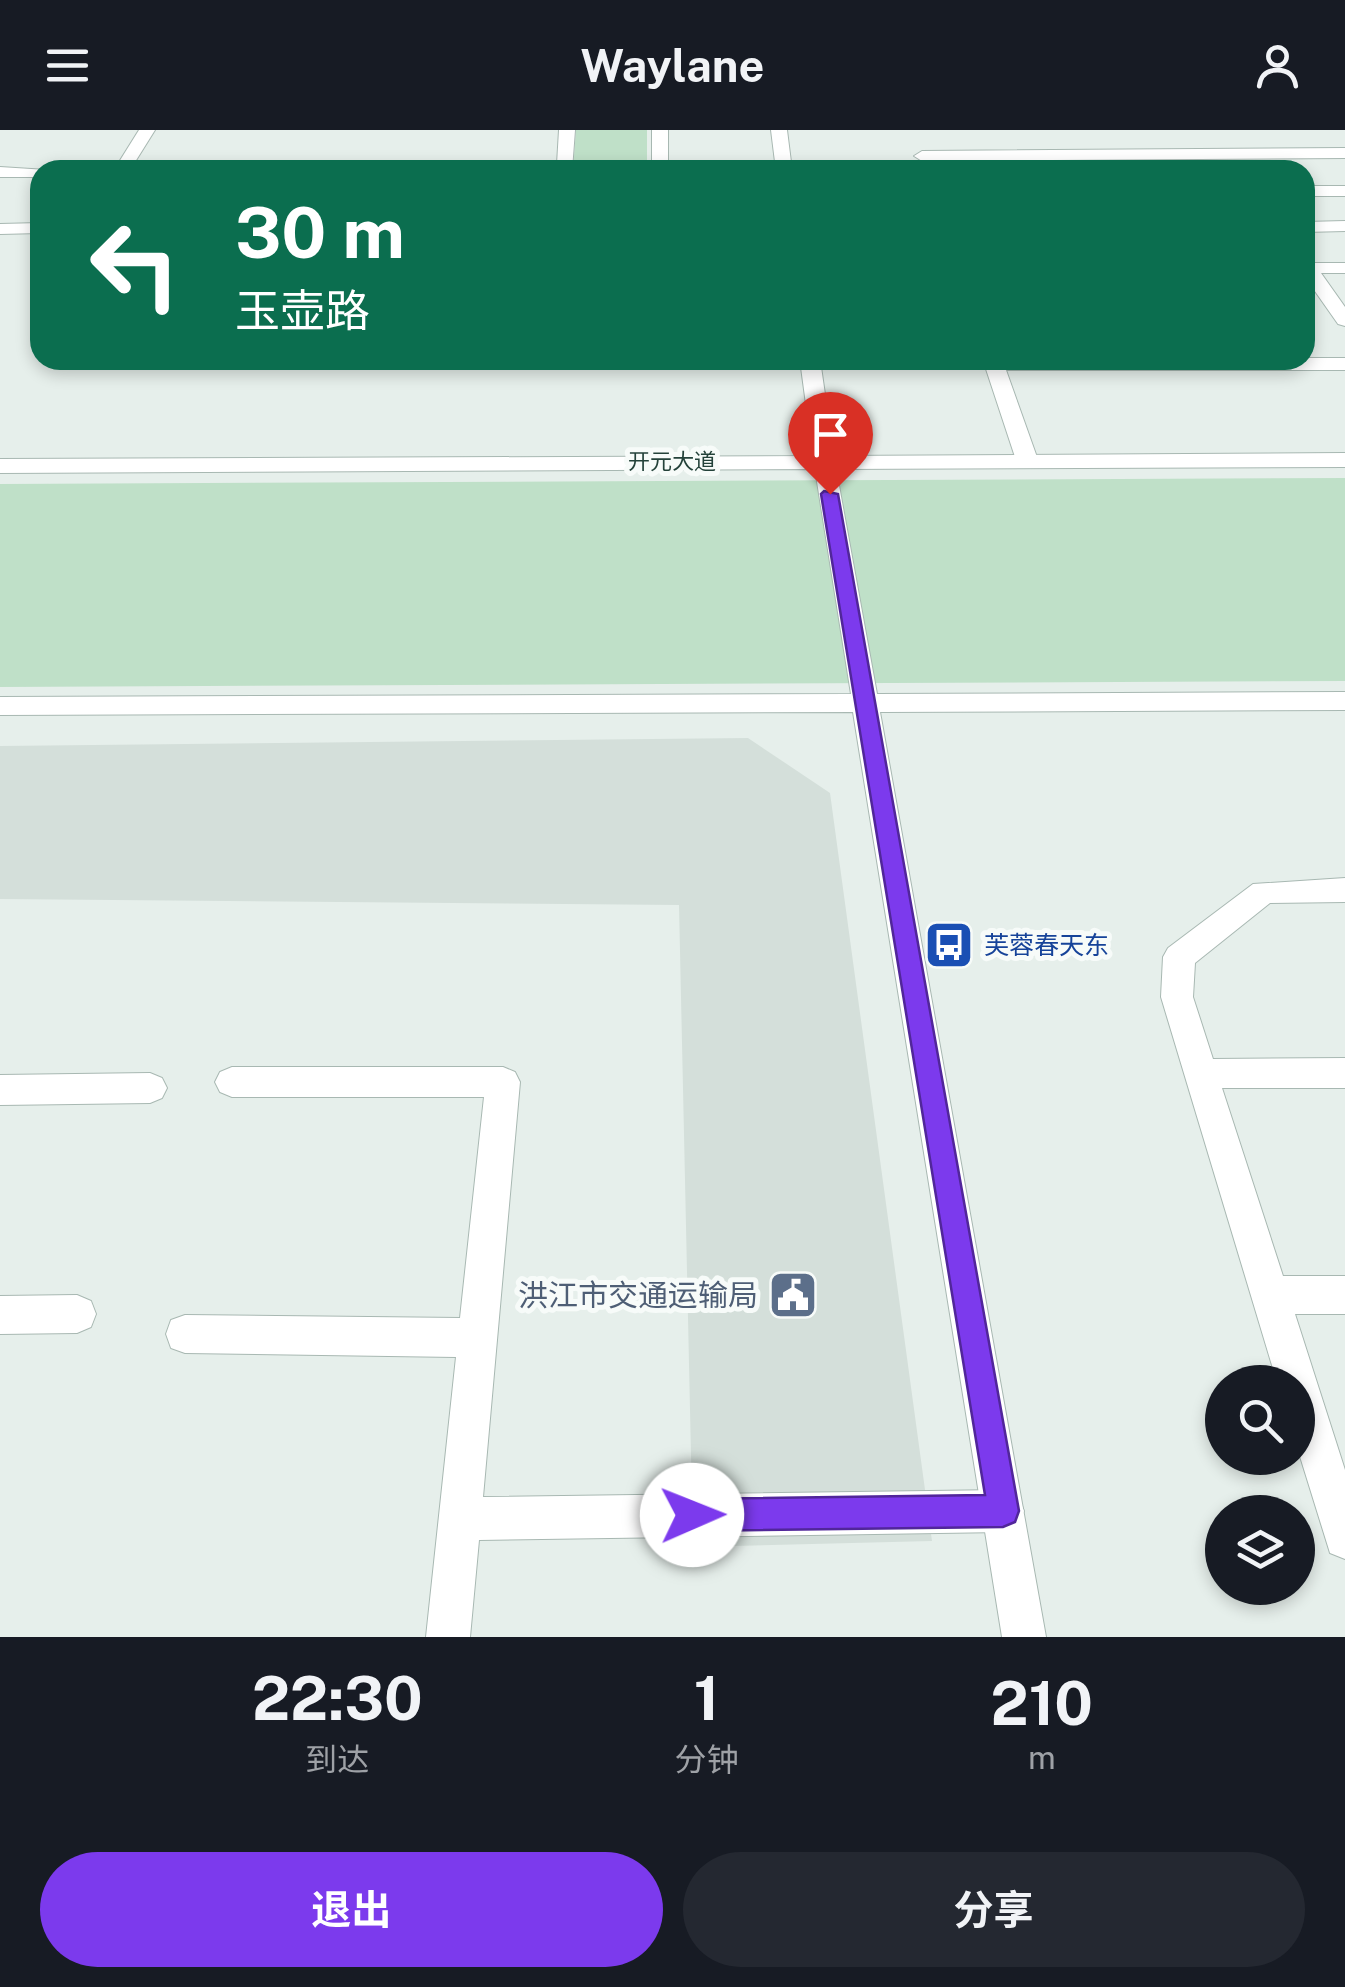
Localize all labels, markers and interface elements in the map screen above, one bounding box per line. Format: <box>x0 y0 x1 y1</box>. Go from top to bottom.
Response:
icon: menu <box>40 38 95 93</box>
icon: person <box>1250 38 1305 93</box>
text: Waylane <box>581 39 764 92</box>
text: 30 m <box>235 191 405 274</box>
icon: left <box>70 200 200 330</box>
text: 玉壶路 <box>235 284 370 337</box>
pin <box>788 392 873 495</box>
icon: arrive <box>803 407 858 462</box>
street label: 开元大道 <box>628 448 716 474</box>
bus stop icon: 芙蓉春天东 <box>923 919 975 971</box>
place label: 芙蓉春天东 <box>984 930 1109 960</box>
public building icon: 洪江市交通运输局 <box>767 1269 819 1321</box>
place label: 洪江市交通运输局 <box>518 1277 758 1313</box>
map controls <box>1205 1365 1315 1605</box>
button: search <box>1205 1365 1315 1475</box>
position arrow <box>640 1463 744 1567</box>
button: layers <box>1205 1495 1315 1605</box>
text: 22:30 <box>252 1663 423 1734</box>
text: 1 <box>694 1663 719 1734</box>
text: 210 <box>991 1668 1093 1739</box>
text: m <box>1028 1739 1056 1776</box>
text: 到达 <box>305 1741 369 1778</box>
text: 分钟 <box>675 1741 739 1778</box>
button: 退出 <box>40 1852 663 1967</box>
button: 分享 <box>683 1852 1305 1967</box>

